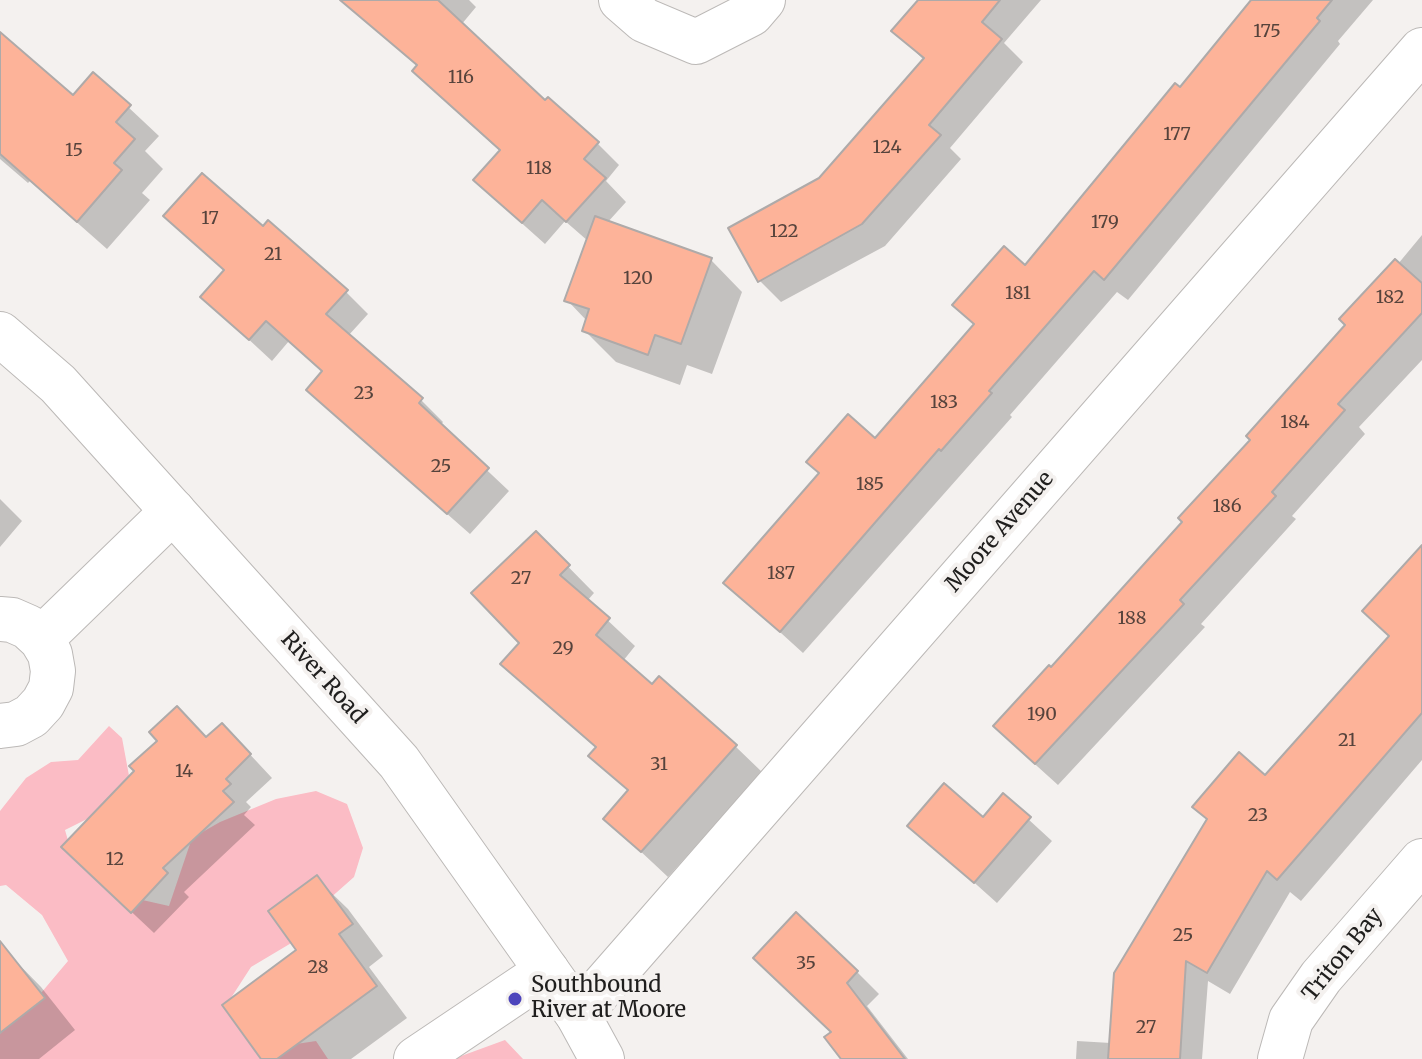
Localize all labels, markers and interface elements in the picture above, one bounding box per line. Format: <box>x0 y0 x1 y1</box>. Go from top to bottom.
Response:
house number: 175 <box>1253 21 1281 43</box>
house number: 116 <box>448 67 474 89</box>
house number: 177 <box>1163 124 1191 146</box>
house number: 124 <box>872 137 902 159</box>
house number: 15 <box>65 140 83 162</box>
house number: 118 <box>526 158 552 180</box>
house number: 17 <box>201 208 219 230</box>
house number: 179 <box>1091 212 1119 234</box>
house number: 122 <box>770 221 798 243</box>
house number: 21 <box>264 244 282 266</box>
house number: 120 <box>623 268 653 290</box>
house number: 181 <box>1005 283 1031 305</box>
house number: 182 <box>1376 287 1404 309</box>
house number: 23 <box>354 383 374 405</box>
house number: 183 <box>930 392 958 414</box>
house number: 184 <box>1280 412 1310 434</box>
house number: 25 <box>431 456 451 478</box>
street label: Moore Avenue <box>941 466 1059 598</box>
house number: 185 <box>856 474 884 496</box>
house number: 186 <box>1212 496 1242 518</box>
house number: 187 <box>767 563 795 585</box>
house number: 27 <box>511 568 531 590</box>
house number: 188 <box>1118 608 1146 630</box>
street label: River Road <box>275 627 371 729</box>
house number: 29 <box>552 638 574 660</box>
house number: 190 <box>1027 704 1057 726</box>
house number: 21 <box>1338 730 1356 752</box>
house number: 31 <box>650 754 668 776</box>
house number: 14 <box>175 761 193 783</box>
house number: 23 <box>1248 805 1268 827</box>
house number: 12 <box>106 849 124 871</box>
street label: Triton Bay <box>1297 903 1389 1007</box>
house number: 25 <box>1173 925 1193 947</box>
house number: 35 <box>796 953 816 975</box>
house number: 28 <box>307 957 329 979</box>
place label: Southbound River at Moore <box>531 973 686 1024</box>
marker: Southbound River at Moore <box>506 990 524 1008</box>
house number: 27 <box>1136 1017 1156 1039</box>

